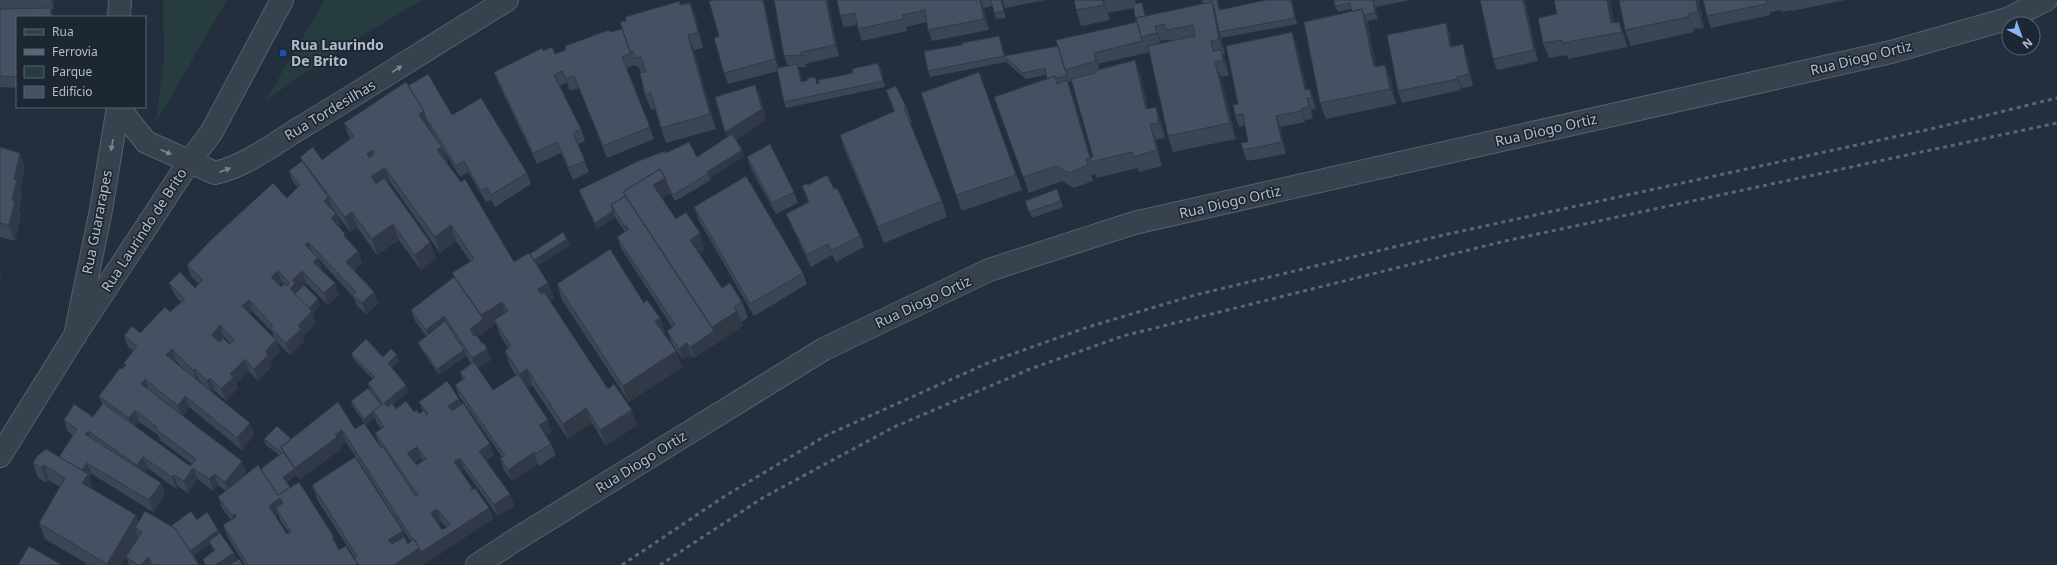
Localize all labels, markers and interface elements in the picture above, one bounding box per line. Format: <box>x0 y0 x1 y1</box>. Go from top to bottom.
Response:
legend <box>16 16 146 108</box>
north arrow <box>2001 16 2041 56</box>
text: Rua <box>52 23 74 40</box>
place label: Rua Laurindo De Brito <box>291 35 384 70</box>
text: N <box>2020 35 2036 53</box>
street label: Rua Diogo Ortiz <box>1808 36 1914 79</box>
text: Ferrovia <box>52 43 98 60</box>
marker: Rua Laurindo De Brito <box>278 48 288 58</box>
text: Parque <box>52 63 93 80</box>
one-way arrow <box>392 65 402 73</box>
street label: Rua Tordesilhas <box>281 75 379 144</box>
text: Edifício <box>52 83 93 100</box>
street label: Rua Diogo Ortiz <box>1493 108 1599 150</box>
one-way arrow <box>108 139 114 152</box>
one-way arrow <box>161 149 172 155</box>
street label: Rua Laurindo de Brito <box>96 164 191 295</box>
one-way arrow <box>219 167 231 173</box>
street label: Rua Guararapes <box>77 168 116 275</box>
street label: Rua Diogo Ortiz <box>1177 180 1283 222</box>
street label: Rua Diogo Ortiz <box>872 271 974 332</box>
street label: Rua Diogo Ortiz <box>592 426 690 497</box>

